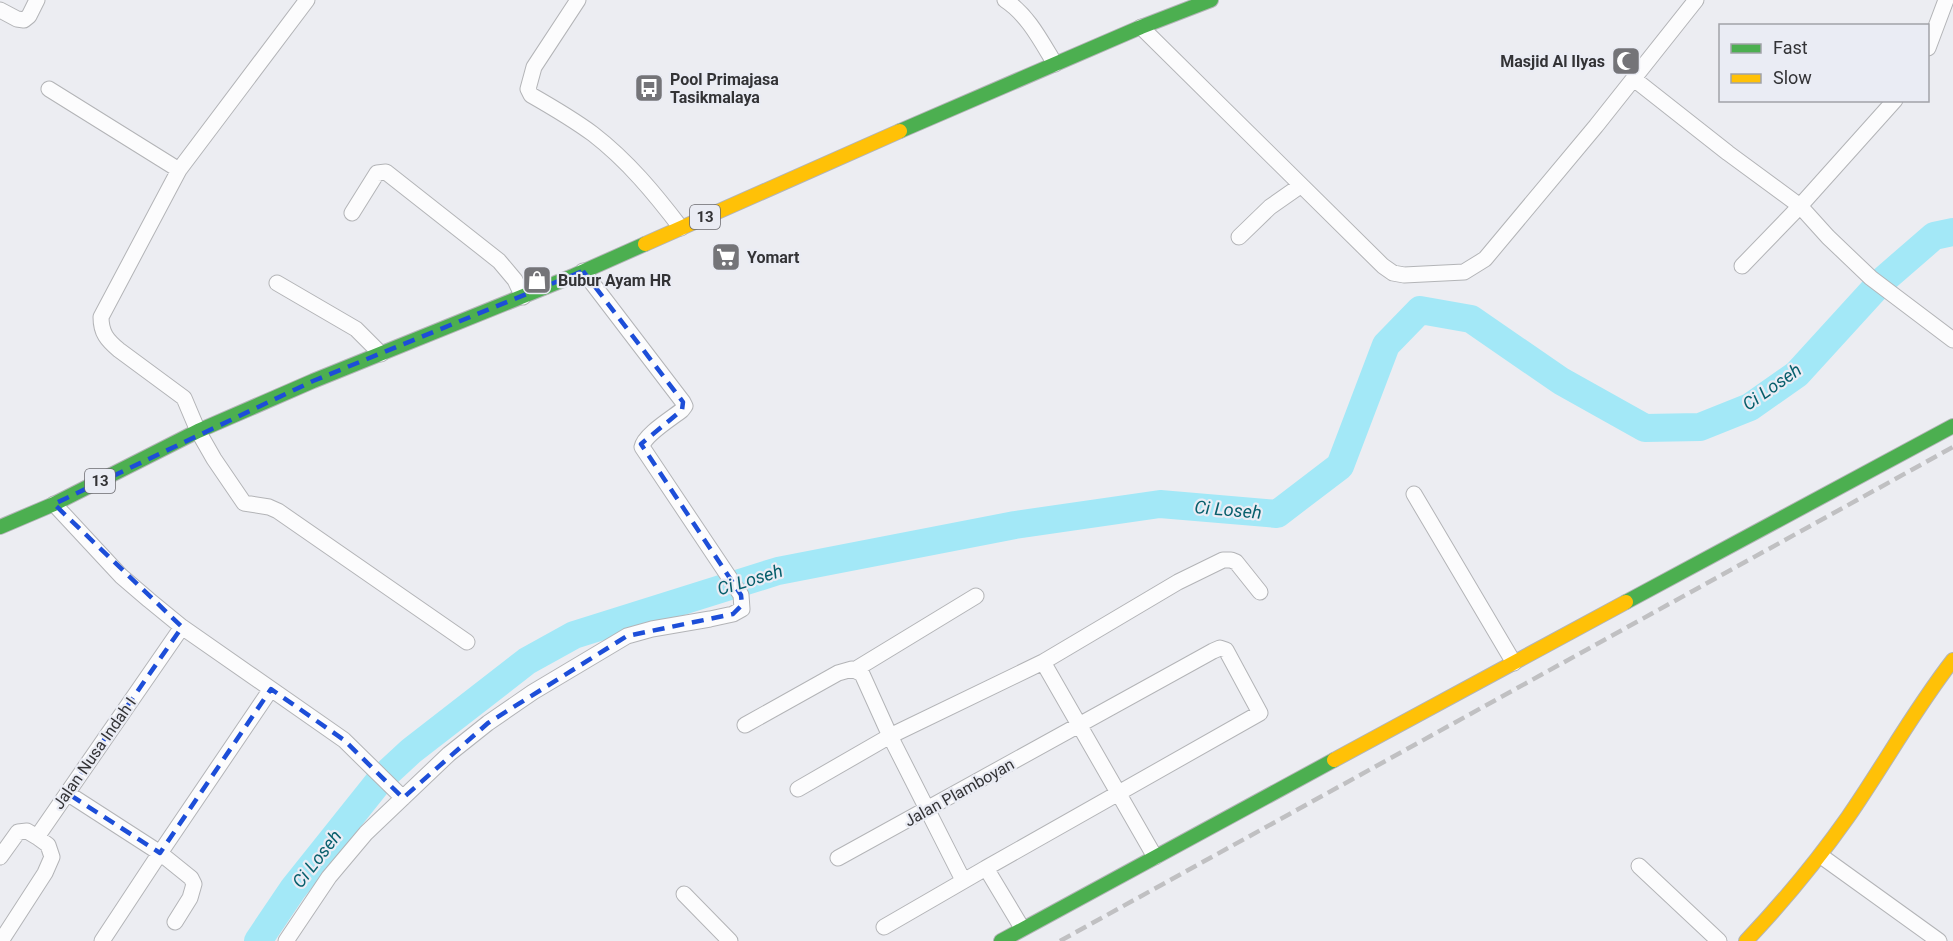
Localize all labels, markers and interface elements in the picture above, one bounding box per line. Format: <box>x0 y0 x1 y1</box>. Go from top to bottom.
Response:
legend <box>1719 24 1929 102</box>
text: Fast <box>1773 37 1808 58</box>
mosque icon: Masjid Al Ilyas <box>1610 45 1642 77</box>
place label: Masjid Al Ilyas <box>1500 52 1605 71</box>
text: Slow <box>1773 67 1812 88</box>
place label: Pool Primajasa Tasikmalaya <box>670 70 779 107</box>
bus stop icon: Pool Primajasa Tasikmalaya <box>633 72 665 104</box>
road number: 13 <box>690 205 720 229</box>
supermarket icon: Yomart <box>710 241 742 273</box>
place label: Yomart <box>747 248 800 267</box>
shop icon: Bubur Ayam HR <box>521 264 553 296</box>
place label: Bubur Ayam HR <box>558 271 671 290</box>
water label: Ci Loseh <box>1738 359 1805 414</box>
road number: 13 <box>85 469 115 493</box>
water label: Ci Loseh <box>1194 496 1262 523</box>
water label: Ci Loseh <box>715 560 785 599</box>
street label: Jalan Nusa Indah I <box>49 694 140 813</box>
street label: Jalan Plamboyan <box>901 754 1017 830</box>
water label: Ci Loseh <box>288 826 346 892</box>

